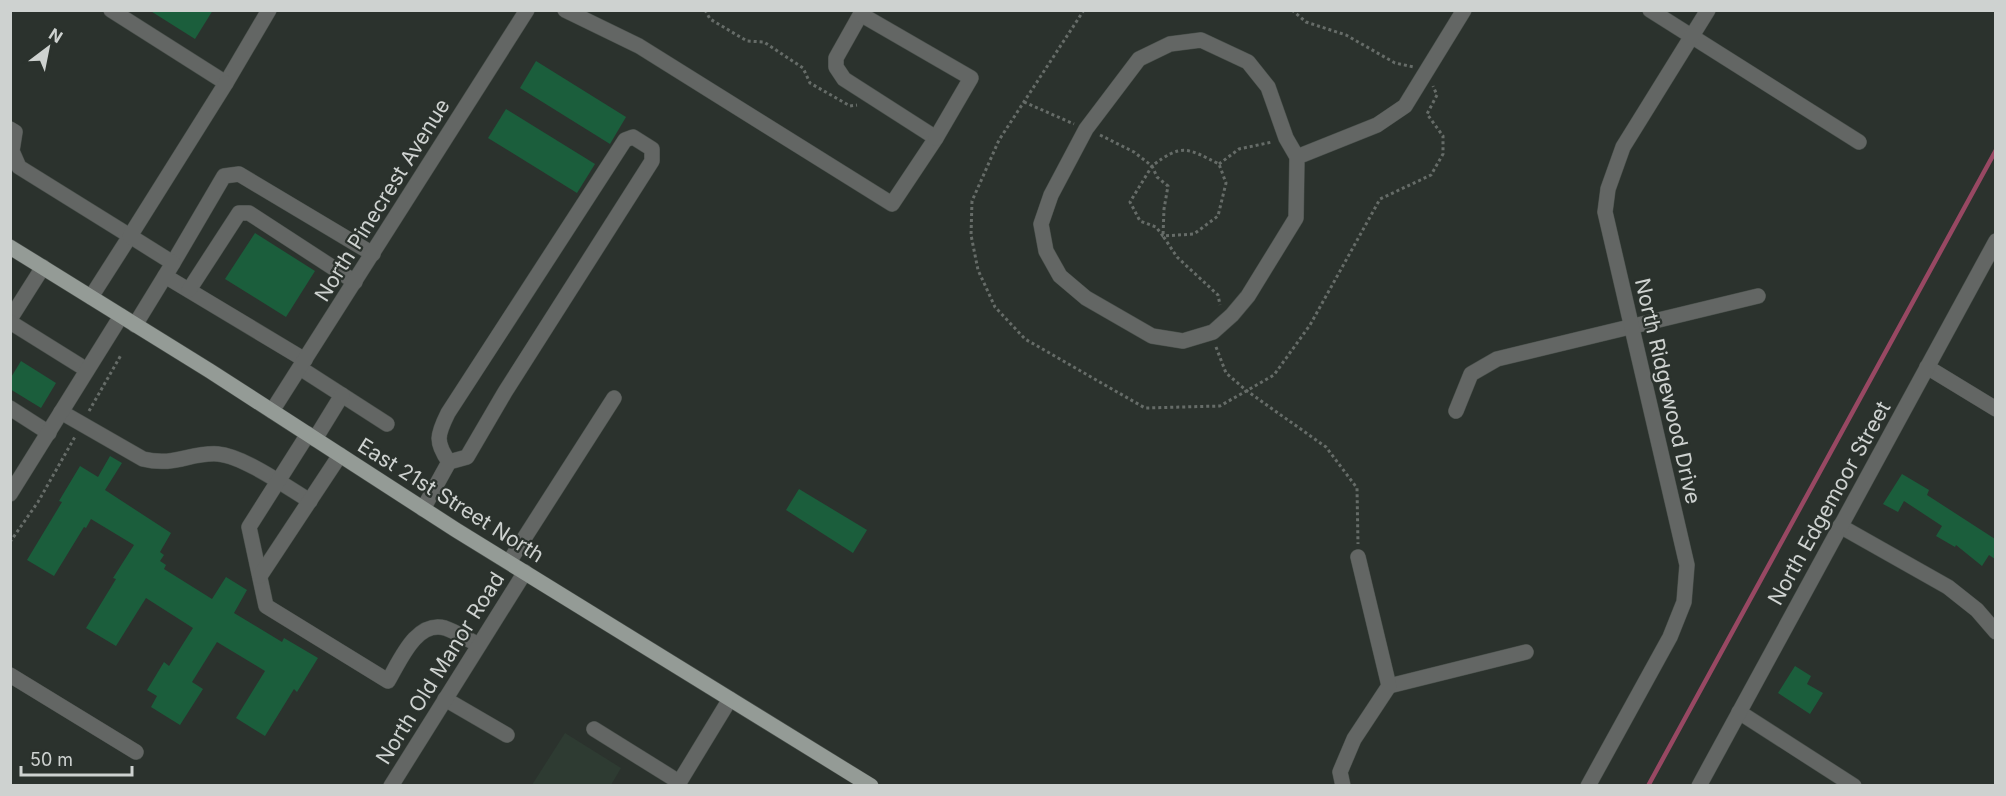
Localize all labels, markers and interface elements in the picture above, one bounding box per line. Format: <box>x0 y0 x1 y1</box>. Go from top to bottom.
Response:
north arrow <box>18 18 78 78</box>
text: N <box>45 24 66 47</box>
street label: North Pinecrest Avenue <box>309 94 455 306</box>
street label: North Ridgewood Drive <box>1630 276 1706 506</box>
street label: North Edgemoor Street <box>1763 397 1896 609</box>
street label: East 21st Street North <box>353 433 549 567</box>
street label: North Old Manor Road <box>371 567 509 769</box>
scale bar <box>21 739 132 777</box>
text: 50 m <box>30 749 73 770</box>

